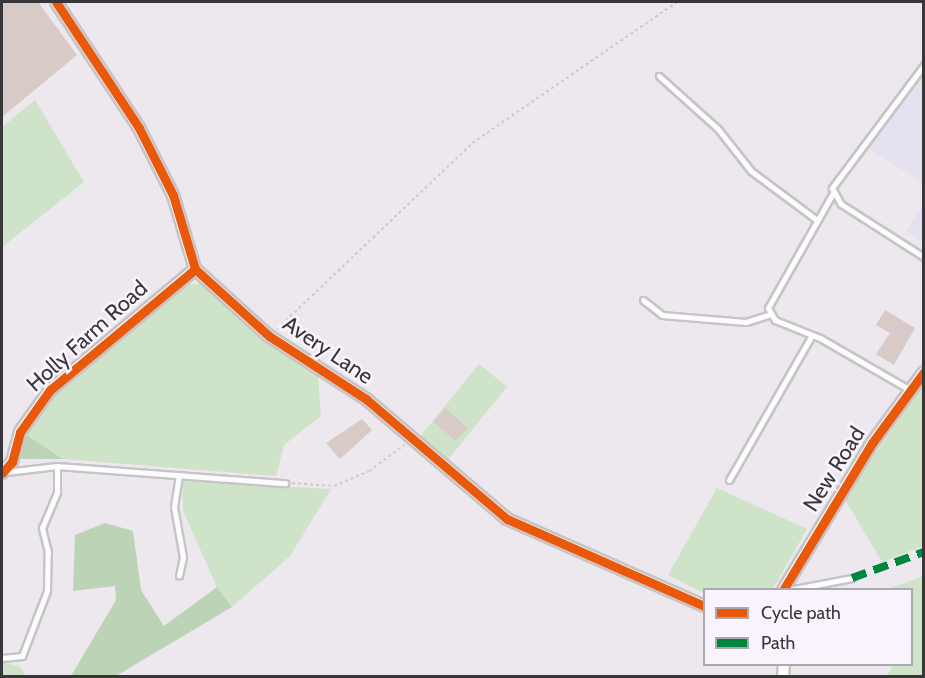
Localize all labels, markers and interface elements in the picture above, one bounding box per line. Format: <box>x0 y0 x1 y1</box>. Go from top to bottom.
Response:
street label: Holly Farm Road <box>21 275 153 397</box>
street label: Avery Lane <box>278 310 378 390</box>
street label: New Road <box>798 422 870 516</box>
legend <box>703 588 913 666</box>
text: Cycle path <box>761 602 841 624</box>
text: Path <box>761 632 795 654</box>

